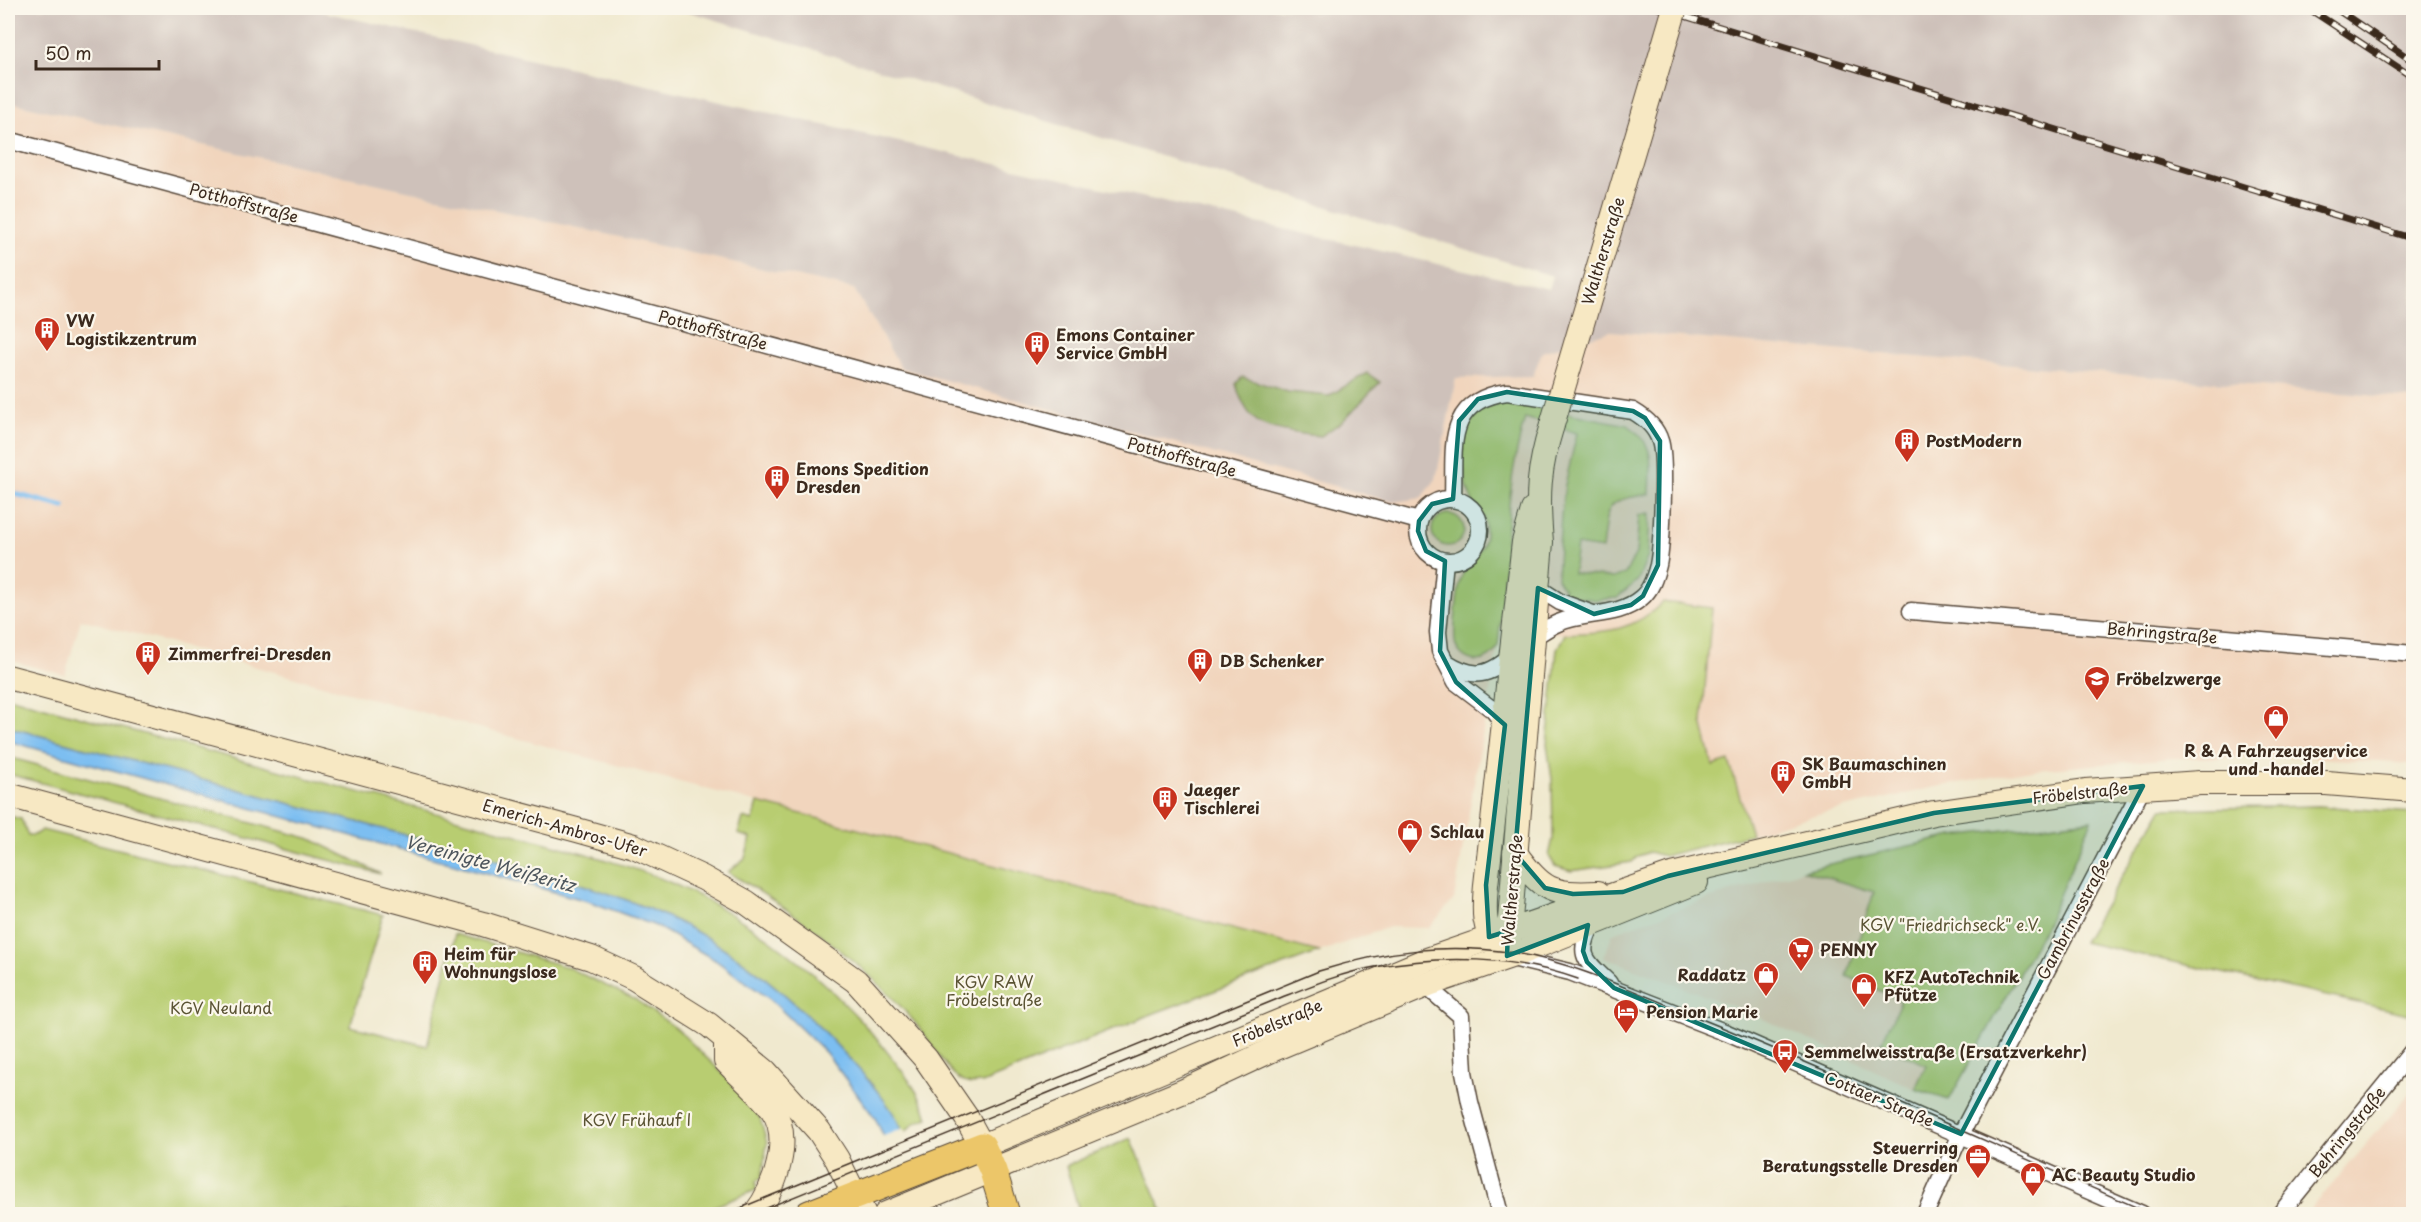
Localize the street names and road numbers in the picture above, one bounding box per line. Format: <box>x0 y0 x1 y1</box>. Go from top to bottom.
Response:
street label: Potthoffstraße <box>187 176 301 228</box>
street label: Waltherstraße <box>1574 194 1630 308</box>
street label: Potthoffstraße <box>656 303 770 355</box>
street label: Potthoffstraße <box>1125 430 1239 482</box>
street label: Behringstraße <box>2106 615 2218 649</box>
street label: Fröbelstraße <box>2031 775 2129 809</box>
street label: Emerich-Ambros-Ufer <box>480 792 651 862</box>
street label: Waltherstraße <box>1494 833 1528 947</box>
street label: Gambrinusstraße <box>2030 853 2114 984</box>
street label: Fröbelstraße <box>1228 992 1325 1052</box>
street label: Cottaer Straße <box>1821 1064 1938 1132</box>
street label: Behringstraße <box>2302 1081 2390 1182</box>

